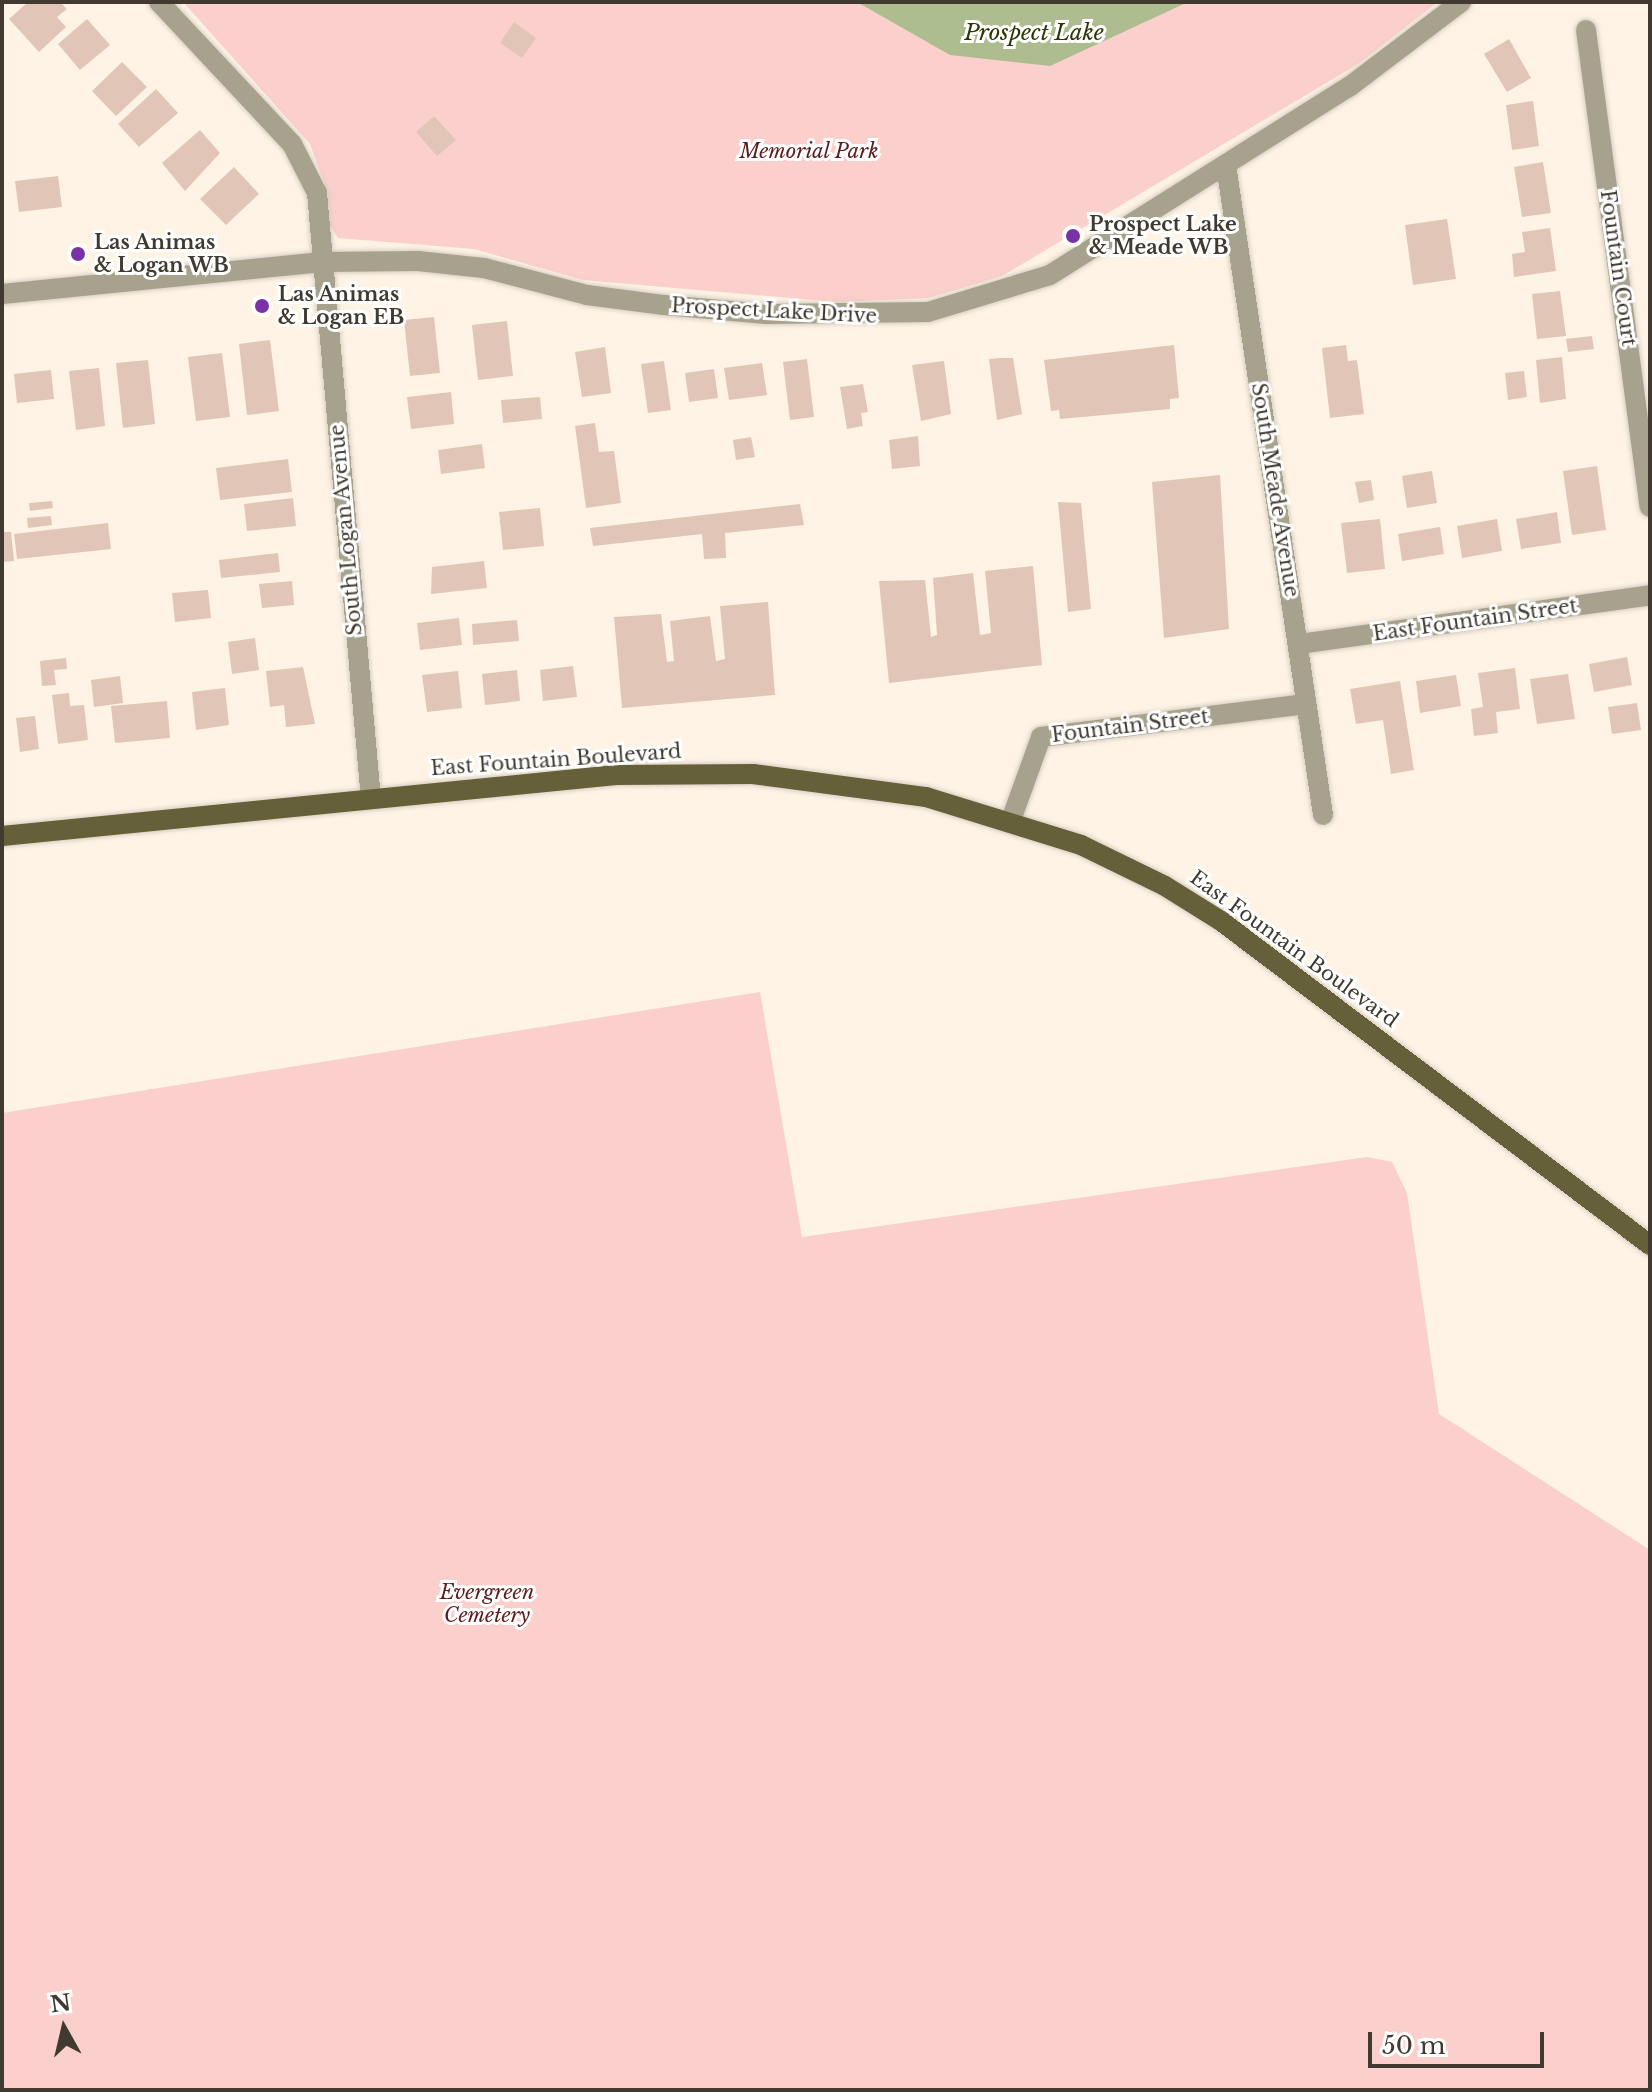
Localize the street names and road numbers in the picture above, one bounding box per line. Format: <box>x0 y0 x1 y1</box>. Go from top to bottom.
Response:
street label: Fountain Court <box>1595 188 1641 348</box>
street label: Prospect Lake Drive <box>671 294 877 328</box>
street label: South Meade Avenue <box>1246 381 1304 599</box>
street label: South Logan Avenue <box>325 423 367 637</box>
street label: East Fountain Street <box>1371 594 1579 646</box>
street label: Fountain Street <box>1050 704 1210 748</box>
street label: East Fountain Boulevard <box>430 739 682 781</box>
street label: East Fountain Boulevard <box>1185 865 1403 1033</box>

